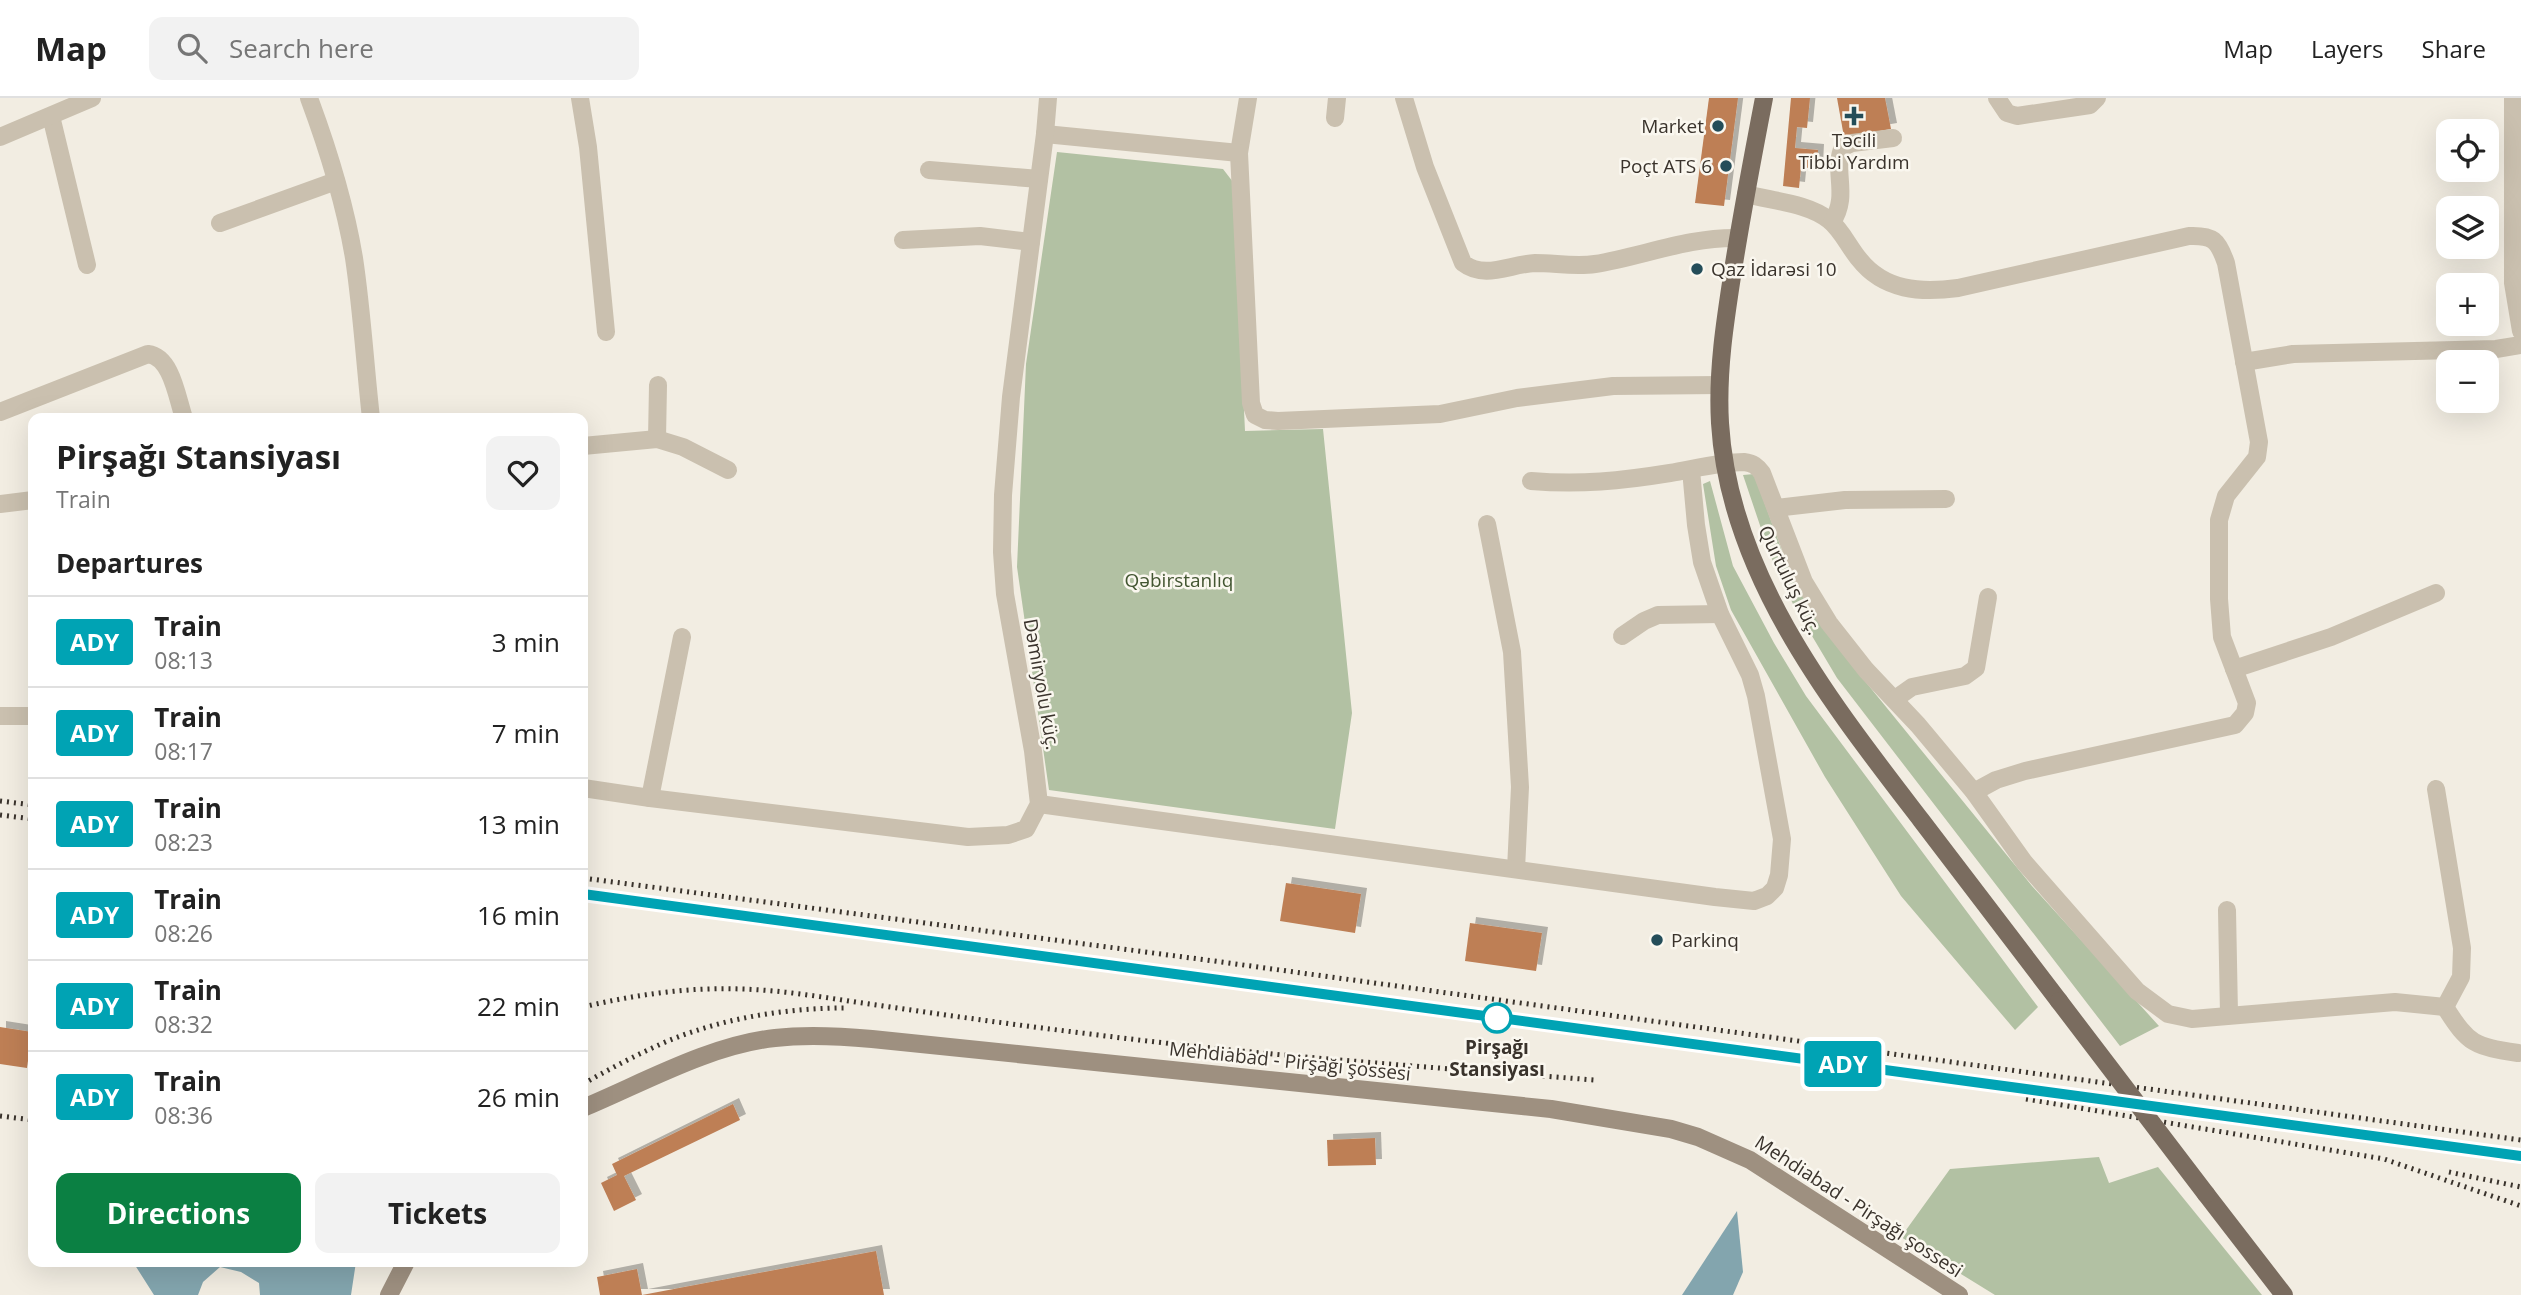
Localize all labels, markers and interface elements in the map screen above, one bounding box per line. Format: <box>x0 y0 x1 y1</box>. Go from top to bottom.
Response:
search box <box>149 17 639 80</box>
text: Map <box>35 26 107 71</box>
icon: search <box>173 29 211 67</box>
text: Search here <box>229 30 374 66</box>
text: Map <box>2223 32 2273 65</box>
text: Layers <box>2311 32 2384 65</box>
text: Share <box>2422 32 2486 65</box>
marker: Təcili Tibbi Yardım <box>1844 106 1864 126</box>
place label: Market <box>1641 113 1704 139</box>
marker: Market <box>1710 118 1726 134</box>
map controls <box>2436 119 2499 413</box>
button: locate <box>2436 119 2499 182</box>
place label: Təcili Tibbi Yardım <box>1798 127 1910 175</box>
place label: Poçt ATS 6 <box>1620 153 1712 179</box>
marker: Poçt ATS 6 <box>1718 158 1734 174</box>
button: layers <box>2436 196 2499 259</box>
place label: Qaz İdarəsi 10 <box>1711 256 1837 282</box>
marker: Qaz İdarəsi 10 <box>1689 261 1705 277</box>
button: + <box>2436 273 2499 336</box>
button: − <box>2436 350 2499 413</box>
text: Pirşağı Stansiyası <box>56 434 341 479</box>
button: heart <box>486 436 560 510</box>
text: Train <box>56 483 111 515</box>
street label: Qurtuluş küç. <box>1752 521 1828 639</box>
text: Departures <box>56 545 203 581</box>
park label: Qəbirstanlıq <box>1125 567 1233 593</box>
text: Train <box>154 608 222 644</box>
street label: Dəmiryolu küç. <box>1018 616 1066 752</box>
text: 3 min <box>492 624 560 660</box>
text: ADY <box>70 625 119 658</box>
text: 08:13 <box>154 644 213 676</box>
text: Train <box>154 699 222 735</box>
text: 7 min <box>492 715 560 751</box>
text: ADY <box>70 716 119 749</box>
text: 08:17 <box>154 735 213 767</box>
text: Train <box>154 790 222 826</box>
text: 13 min <box>477 806 560 842</box>
text: ADY <box>70 807 119 840</box>
text: 08:23 <box>154 826 213 858</box>
text: Train <box>154 881 222 917</box>
text: 16 min <box>477 897 560 933</box>
text: ADY <box>70 898 119 931</box>
text: 08:26 <box>154 917 213 949</box>
place label: Parkinq <box>1671 927 1739 953</box>
marker: Parkinq <box>1649 932 1665 948</box>
text: Train <box>154 972 222 1008</box>
text: 22 min <box>477 988 560 1024</box>
text: ADY <box>70 989 119 1022</box>
marker: Pirşağı Stansiyası <box>1482 1003 1512 1033</box>
text: 08:32 <box>154 1008 213 1040</box>
place label: Pirşağı Stansiyası <box>1449 1034 1545 1082</box>
street label: Mehdiabad - Pirşağı şossesi <box>1168 1035 1412 1087</box>
line badge: ADY <box>1803 1041 1883 1087</box>
text: ADY <box>1818 1047 1868 1080</box>
text: Train <box>154 1063 222 1099</box>
text: 26 min <box>477 1079 560 1115</box>
text: ADY <box>70 1080 119 1113</box>
text: 08:36 <box>154 1099 213 1131</box>
street label: Mehdiabad - Pirşağı şossesi <box>1750 1129 1968 1283</box>
button: Directions <box>56 1173 301 1253</box>
button: Tickets <box>315 1173 560 1253</box>

